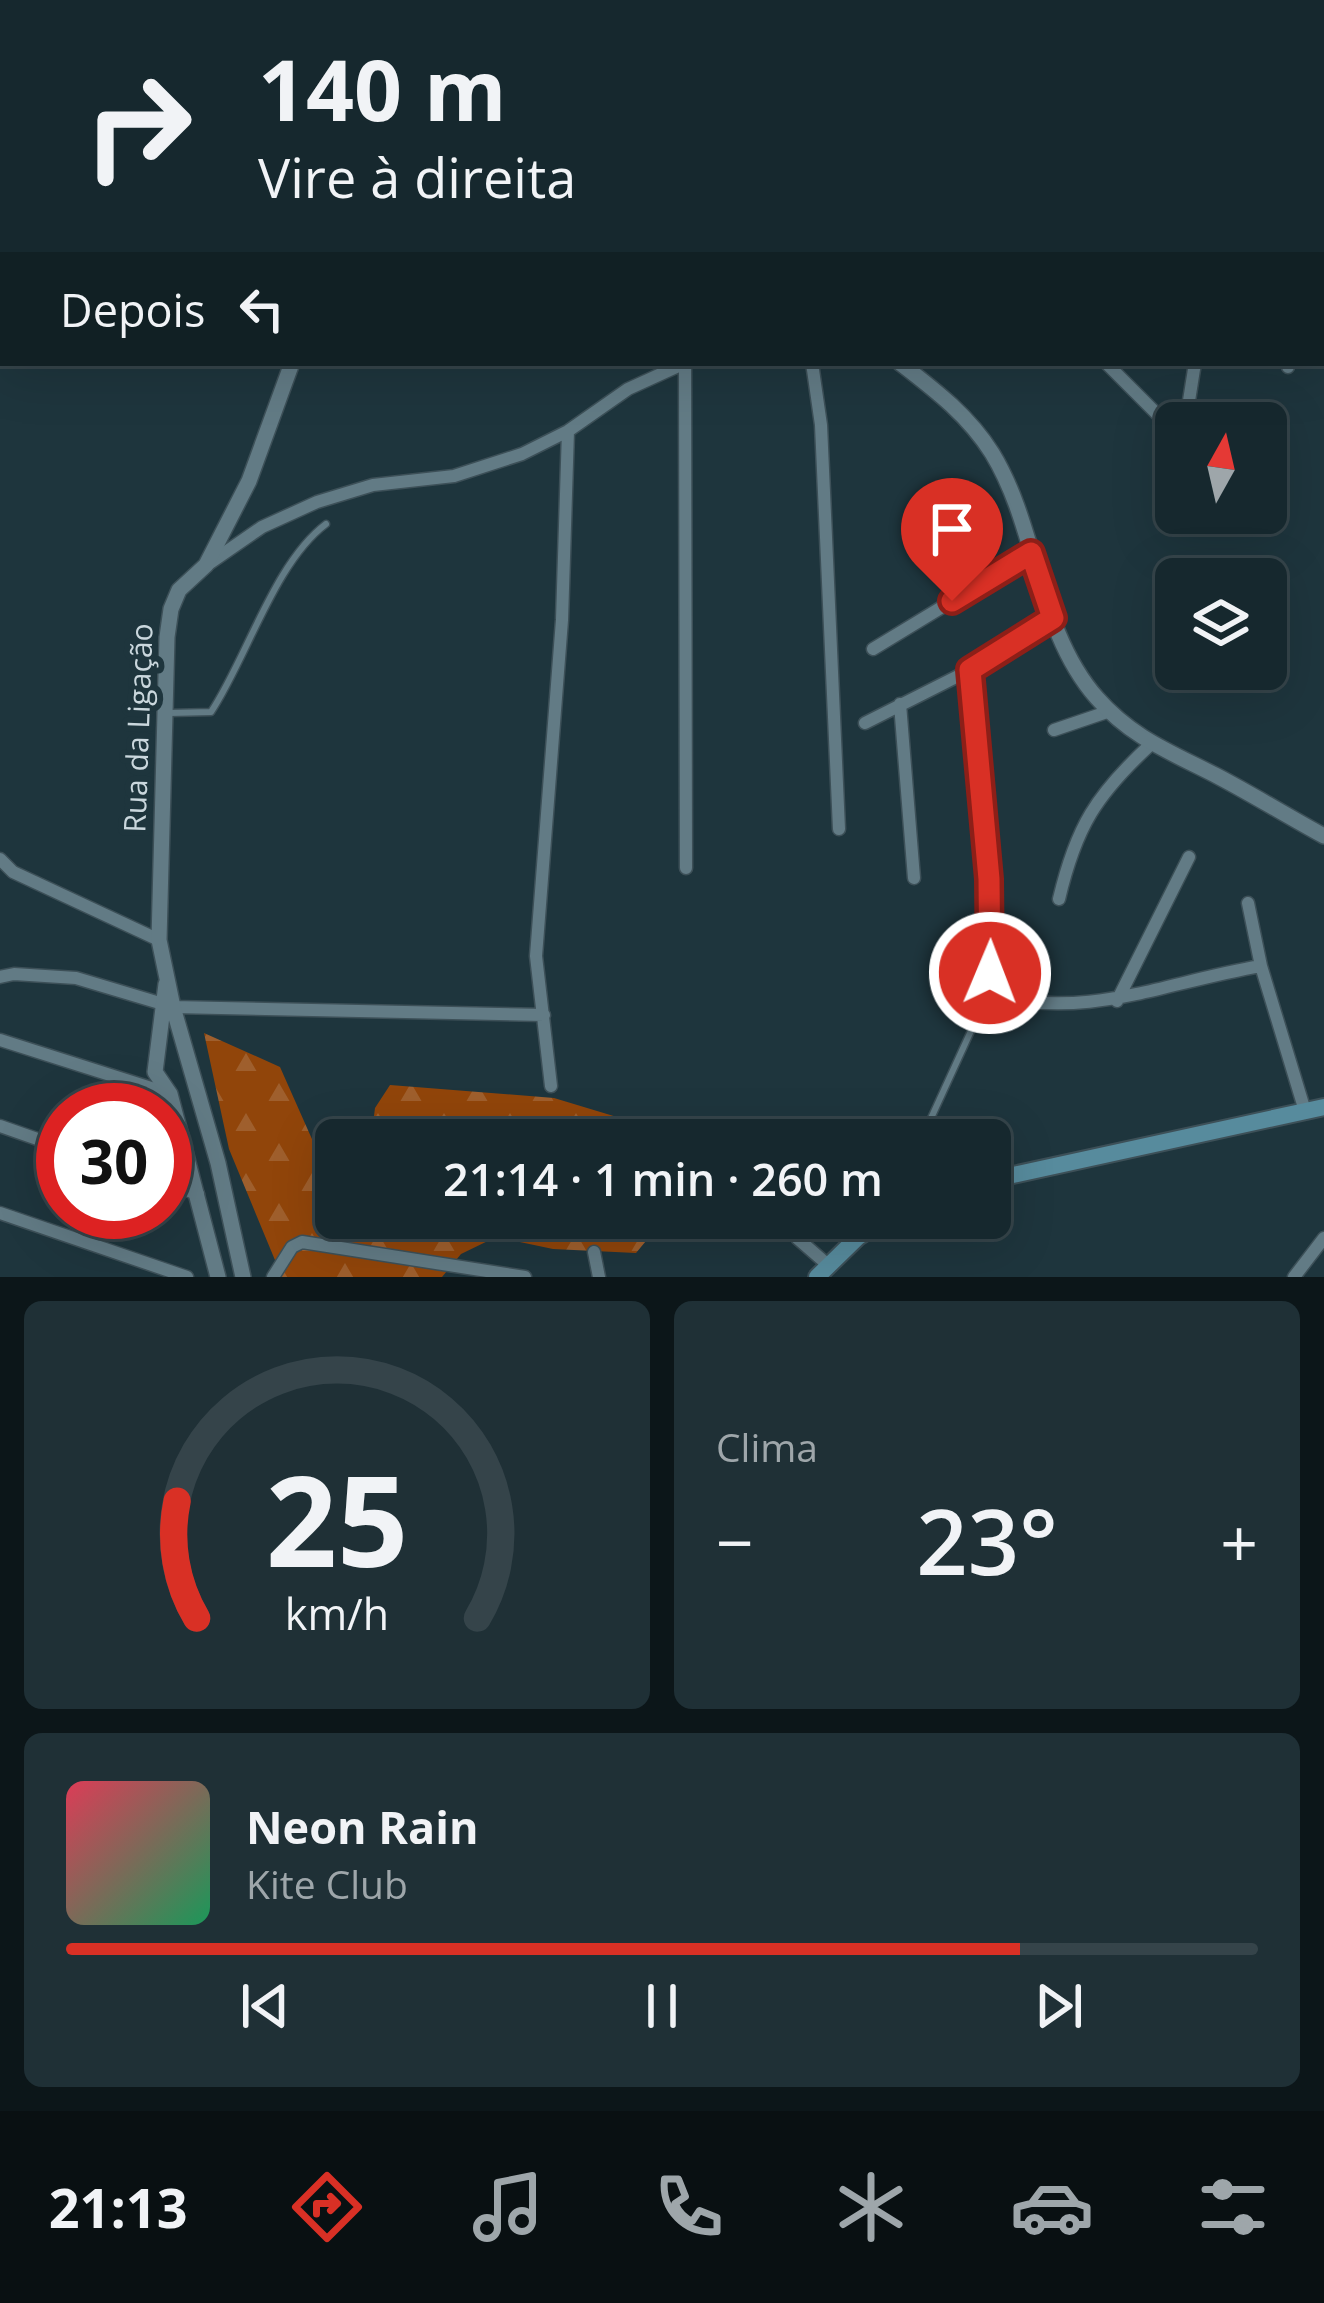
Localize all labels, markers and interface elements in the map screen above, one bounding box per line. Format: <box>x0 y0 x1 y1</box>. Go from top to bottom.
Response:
text: 140 m <box>258 31 506 146</box>
icon: right <box>60 48 216 204</box>
text: Vire à direita <box>258 140 576 214</box>
icon: left <box>229 276 295 342</box>
text: Depois <box>60 279 205 340</box>
north arrow <box>1155 402 1287 534</box>
map controls <box>1155 402 1287 690</box>
pin <box>901 478 1003 601</box>
icon: arrive <box>919 496 985 562</box>
button: layers <box>1155 558 1287 690</box>
street label: Rua da Ligação <box>113 623 162 833</box>
position arrow <box>927 910 1053 1036</box>
speed limit sign: 30 <box>36 1083 192 1239</box>
text: 21:14 · 1 min · 260 m <box>443 1148 883 1209</box>
text: Clima <box>716 1420 818 1473</box>
text: 25 <box>266 1434 408 1604</box>
text: 23° <box>916 1479 1058 1601</box>
text: − <box>716 1496 754 1586</box>
text: + <box>1220 1496 1258 1586</box>
text: km/h <box>285 1584 389 1643</box>
text: Neon Rain <box>246 1796 479 1857</box>
text: Kite Club <box>246 1857 408 1910</box>
icon: previous <box>232 1973 298 2039</box>
icon: pause <box>629 1973 695 2039</box>
icon: next <box>1026 1973 1092 2039</box>
icon: directions <box>285 2165 369 2249</box>
icon: music <box>466 2165 550 2249</box>
icon: phone <box>647 2165 731 2249</box>
icon: climate <box>829 2165 913 2249</box>
icon: car <box>1010 2165 1094 2249</box>
icon: filters <box>1191 2165 1275 2249</box>
text: 21:13 <box>49 2170 188 2244</box>

